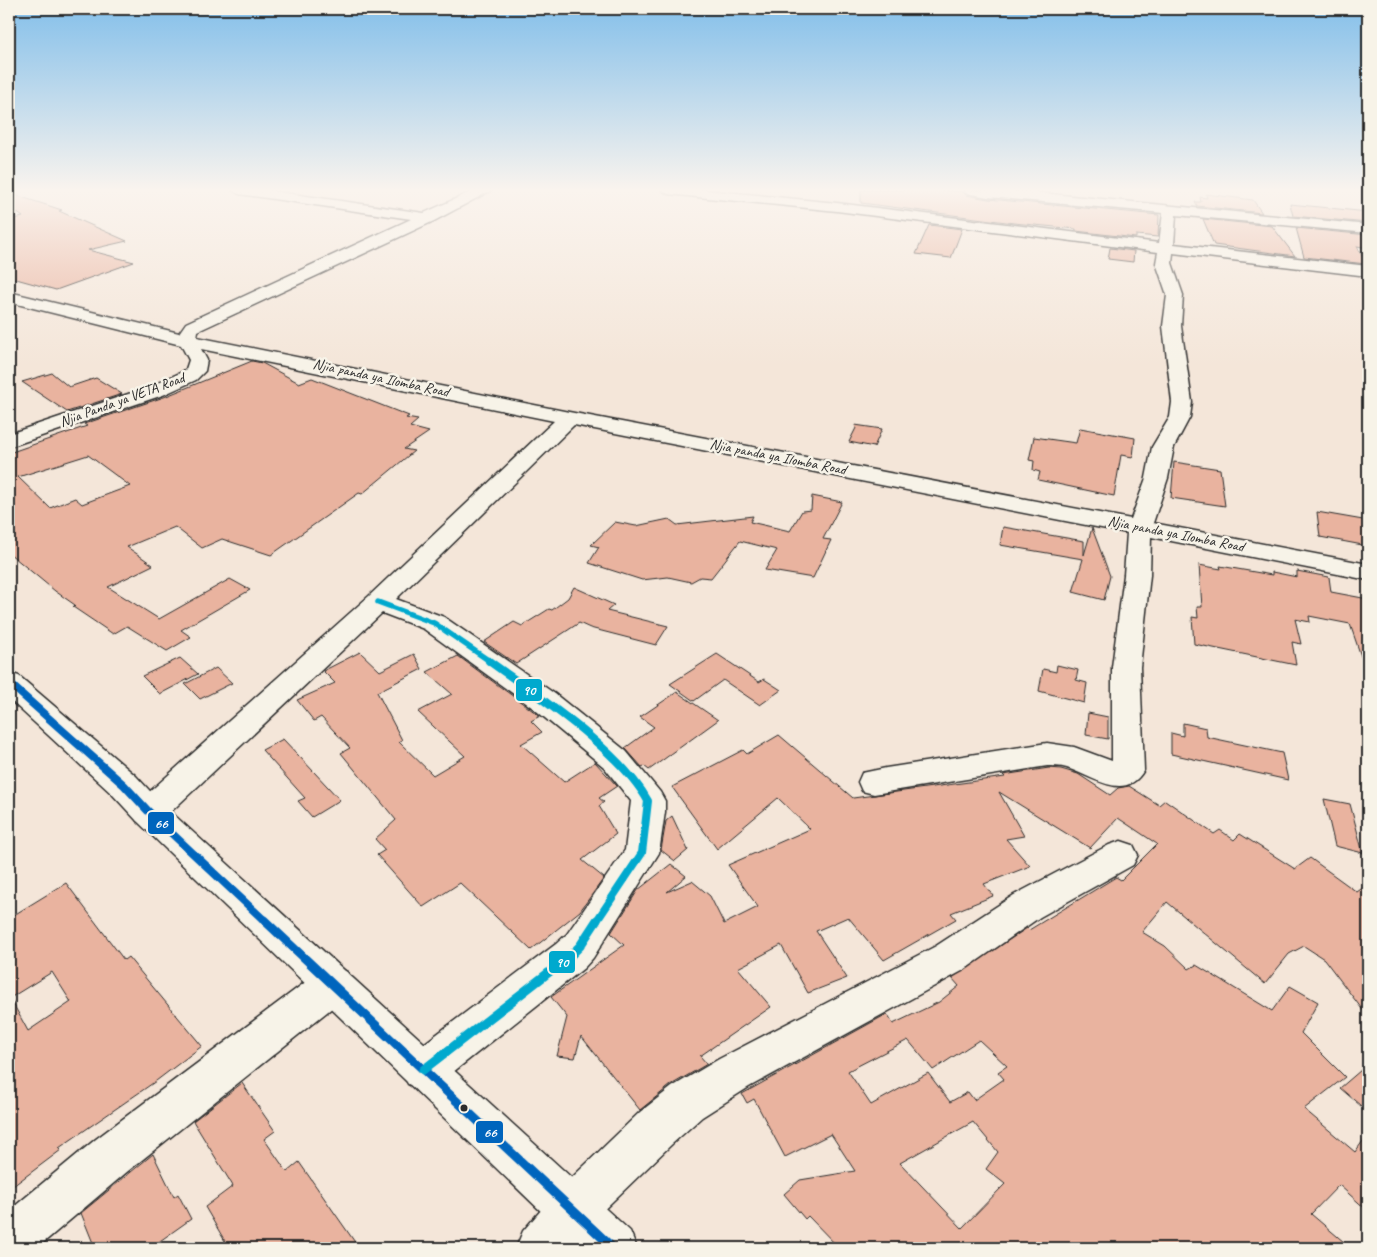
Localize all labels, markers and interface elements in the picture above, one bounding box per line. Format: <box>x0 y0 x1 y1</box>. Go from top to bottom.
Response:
street label: Njia panda ya Ilomba Road <box>311 354 453 402</box>
street label: Njia Panda ya VETA Road <box>57 368 189 431</box>
street label: Njia panda ya Ilomba Road <box>708 434 850 480</box>
street label: Njia panda ya Ilomba Road <box>1106 511 1248 557</box>
line badge: 90 <box>515 678 543 702</box>
text: 90 <box>523 682 537 699</box>
line badge: 66 <box>147 811 175 835</box>
text: 66 <box>154 815 169 832</box>
line badge: 90 <box>548 950 576 974</box>
text: 90 <box>556 954 570 971</box>
unlabelled marker <box>459 1103 469 1113</box>
line badge: 66 <box>475 1120 504 1144</box>
text: 66 <box>483 1124 498 1141</box>

